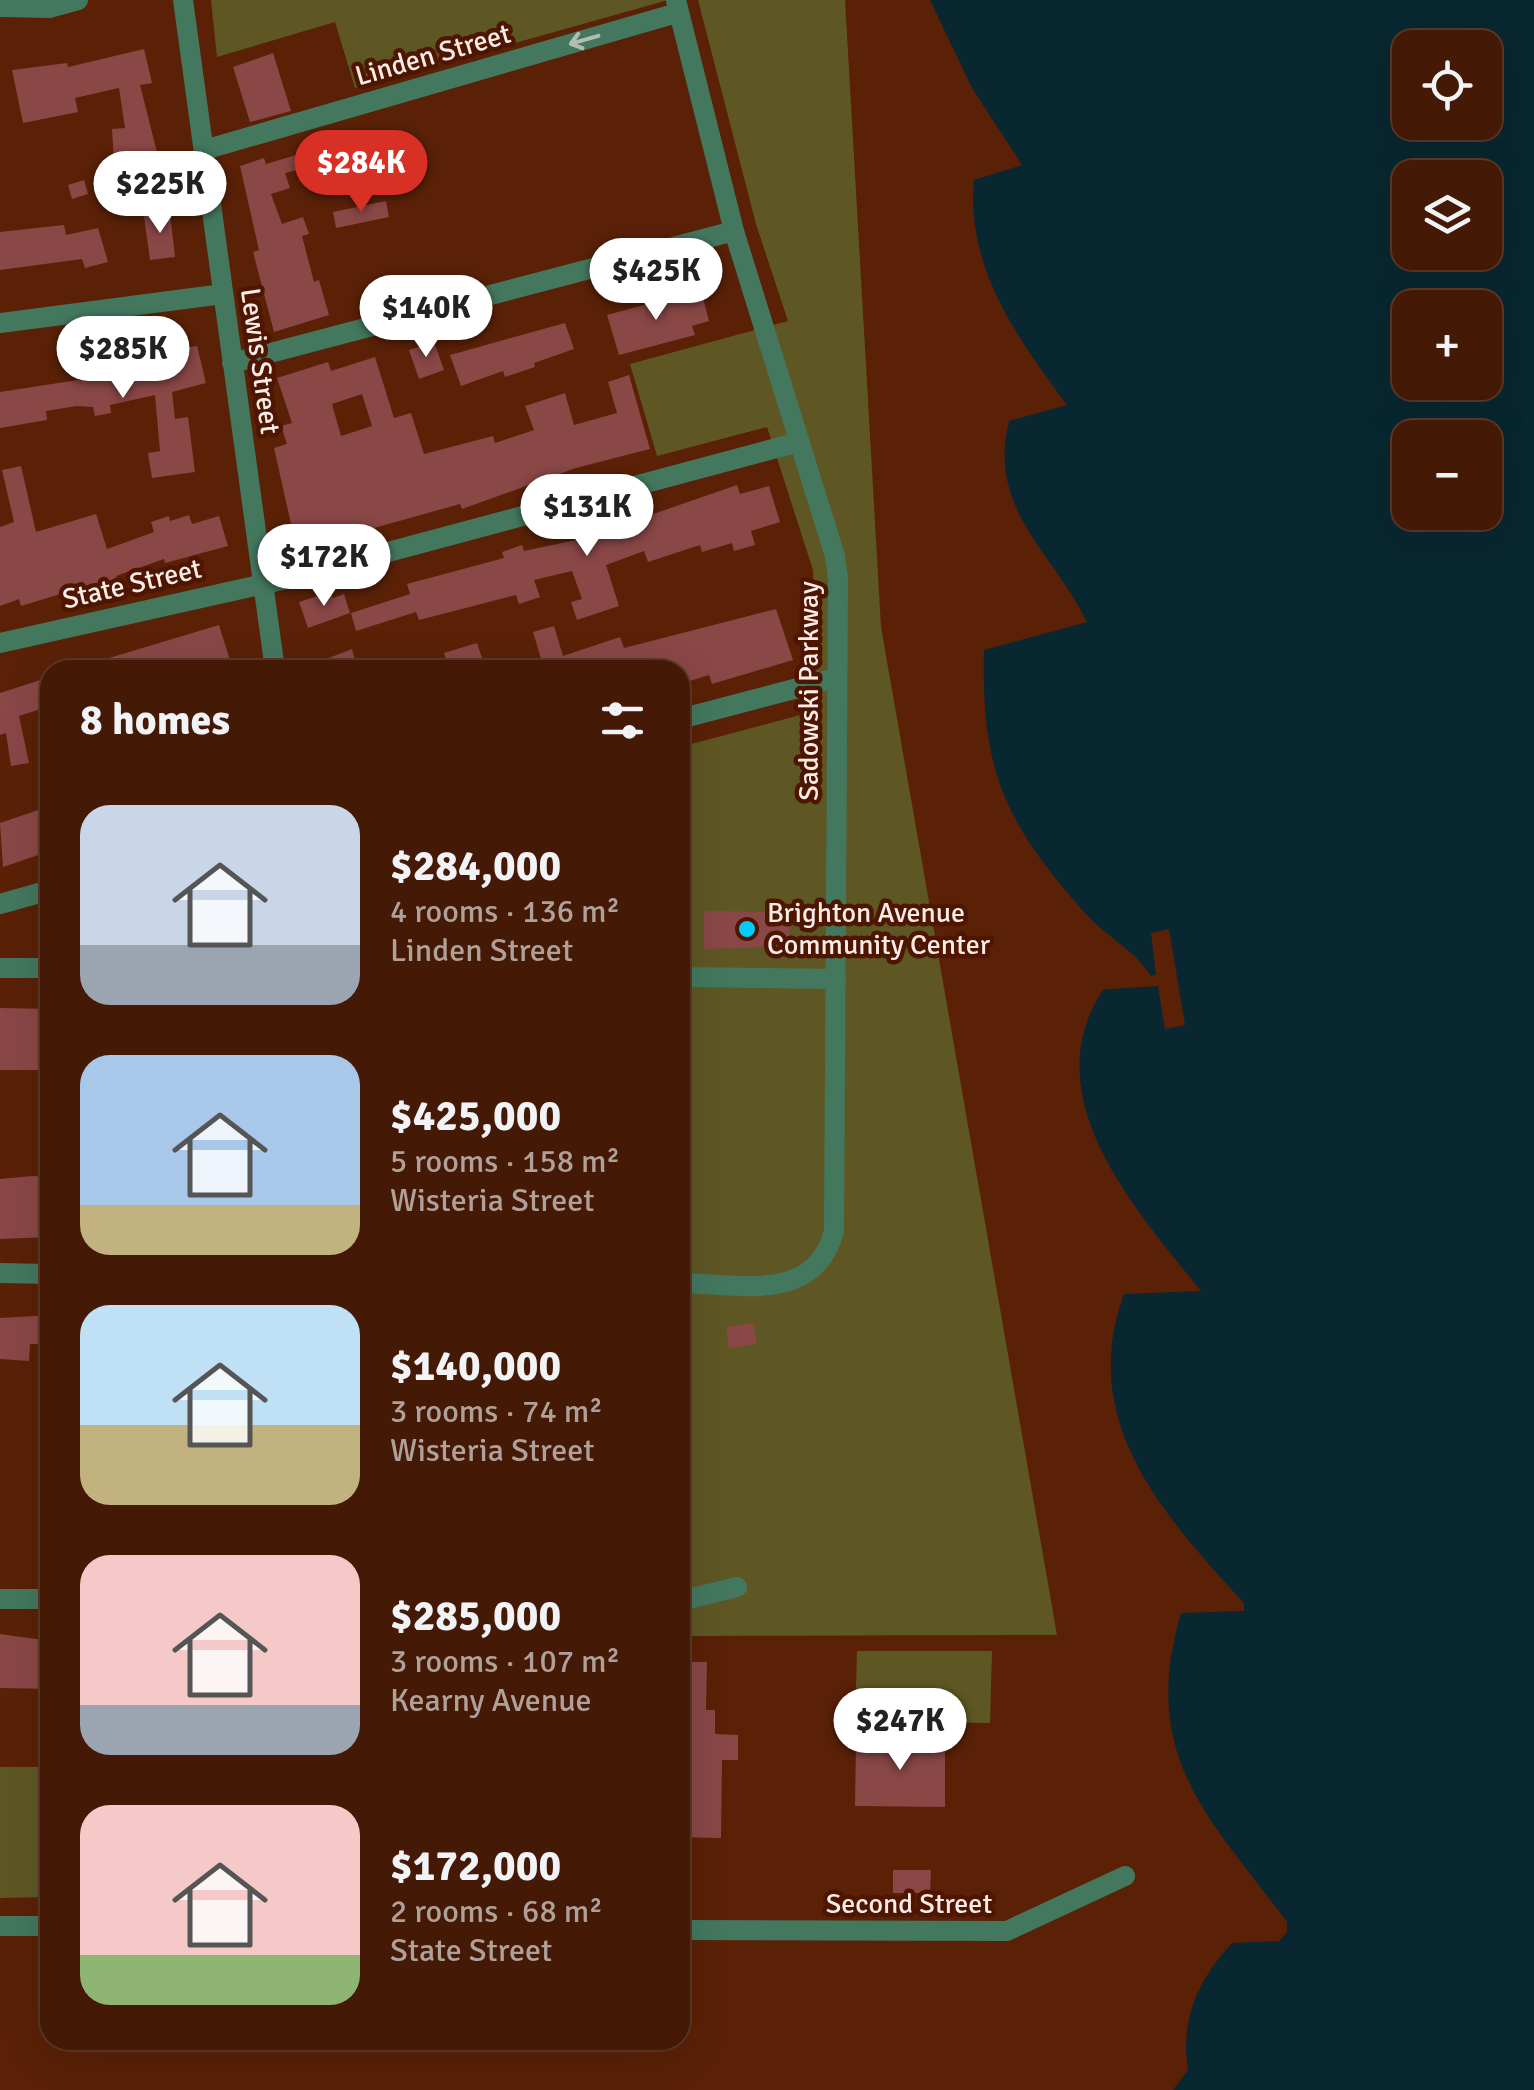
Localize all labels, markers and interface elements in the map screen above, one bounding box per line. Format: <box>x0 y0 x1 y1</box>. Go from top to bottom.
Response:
street label: Linden Street <box>351 17 515 93</box>
map controls <box>1392 30 1502 530</box>
button: locate <box>1392 30 1502 140</box>
one-way arrow <box>568 32 600 51</box>
pin: $284K <box>291 130 431 215</box>
text: $284K <box>317 143 405 182</box>
pin: $225K <box>90 151 230 236</box>
button: layers <box>1392 160 1502 270</box>
text: $225K <box>116 164 204 203</box>
pin: $425K <box>586 238 726 323</box>
text: $425K <box>612 251 700 290</box>
pin: $140K <box>356 275 496 360</box>
street label: Lewis Street <box>233 286 287 436</box>
text: $140K <box>382 288 470 327</box>
button: + <box>1392 290 1502 400</box>
pin: $285K <box>53 316 193 401</box>
text: $285K <box>79 329 167 368</box>
button: − <box>1392 420 1502 530</box>
pin: $131K <box>517 474 657 559</box>
text: $131K <box>543 487 631 526</box>
pin: $172K <box>254 524 394 609</box>
text: $172K <box>280 537 368 576</box>
street label: State Street <box>59 551 205 617</box>
street label: Sadowski Parkway <box>792 581 826 801</box>
icon: filters <box>595 693 650 748</box>
text: 8 homes <box>80 695 230 746</box>
text: $284,000 <box>390 841 561 892</box>
icon: home <box>160 845 280 965</box>
text: 4 rooms · 136 m² <box>390 892 620 931</box>
place label: Brighton Avenue Community Center <box>767 896 991 962</box>
marker: Brighton Avenue Community Center <box>736 918 758 940</box>
text: Linden Street <box>390 931 573 970</box>
text: $425,000 <box>390 1091 561 1142</box>
icon: home <box>160 1095 280 1215</box>
text: 5 rooms · 158 m² <box>390 1142 620 1181</box>
text: Wisteria Street <box>390 1181 594 1220</box>
text: $140,000 <box>390 1341 561 1392</box>
icon: home <box>160 1345 280 1465</box>
text: 3 rooms · 74 m² <box>390 1392 603 1431</box>
text: Wisteria Street <box>390 1431 594 1470</box>
text: $285,000 <box>390 1591 561 1642</box>
icon: home <box>160 1595 280 1715</box>
text: 3 rooms · 107 m² <box>390 1642 620 1681</box>
text: Kearny Avenue <box>390 1681 592 1720</box>
pin: $247K <box>830 1688 970 1773</box>
text: $247K <box>856 1701 944 1740</box>
text: $172,000 <box>390 1841 561 1892</box>
icon: home <box>160 1845 280 1965</box>
street label: Second Street <box>826 1887 992 1921</box>
text: 2 rooms · 68 m² <box>390 1892 603 1931</box>
text: State Street <box>390 1931 552 1970</box>

